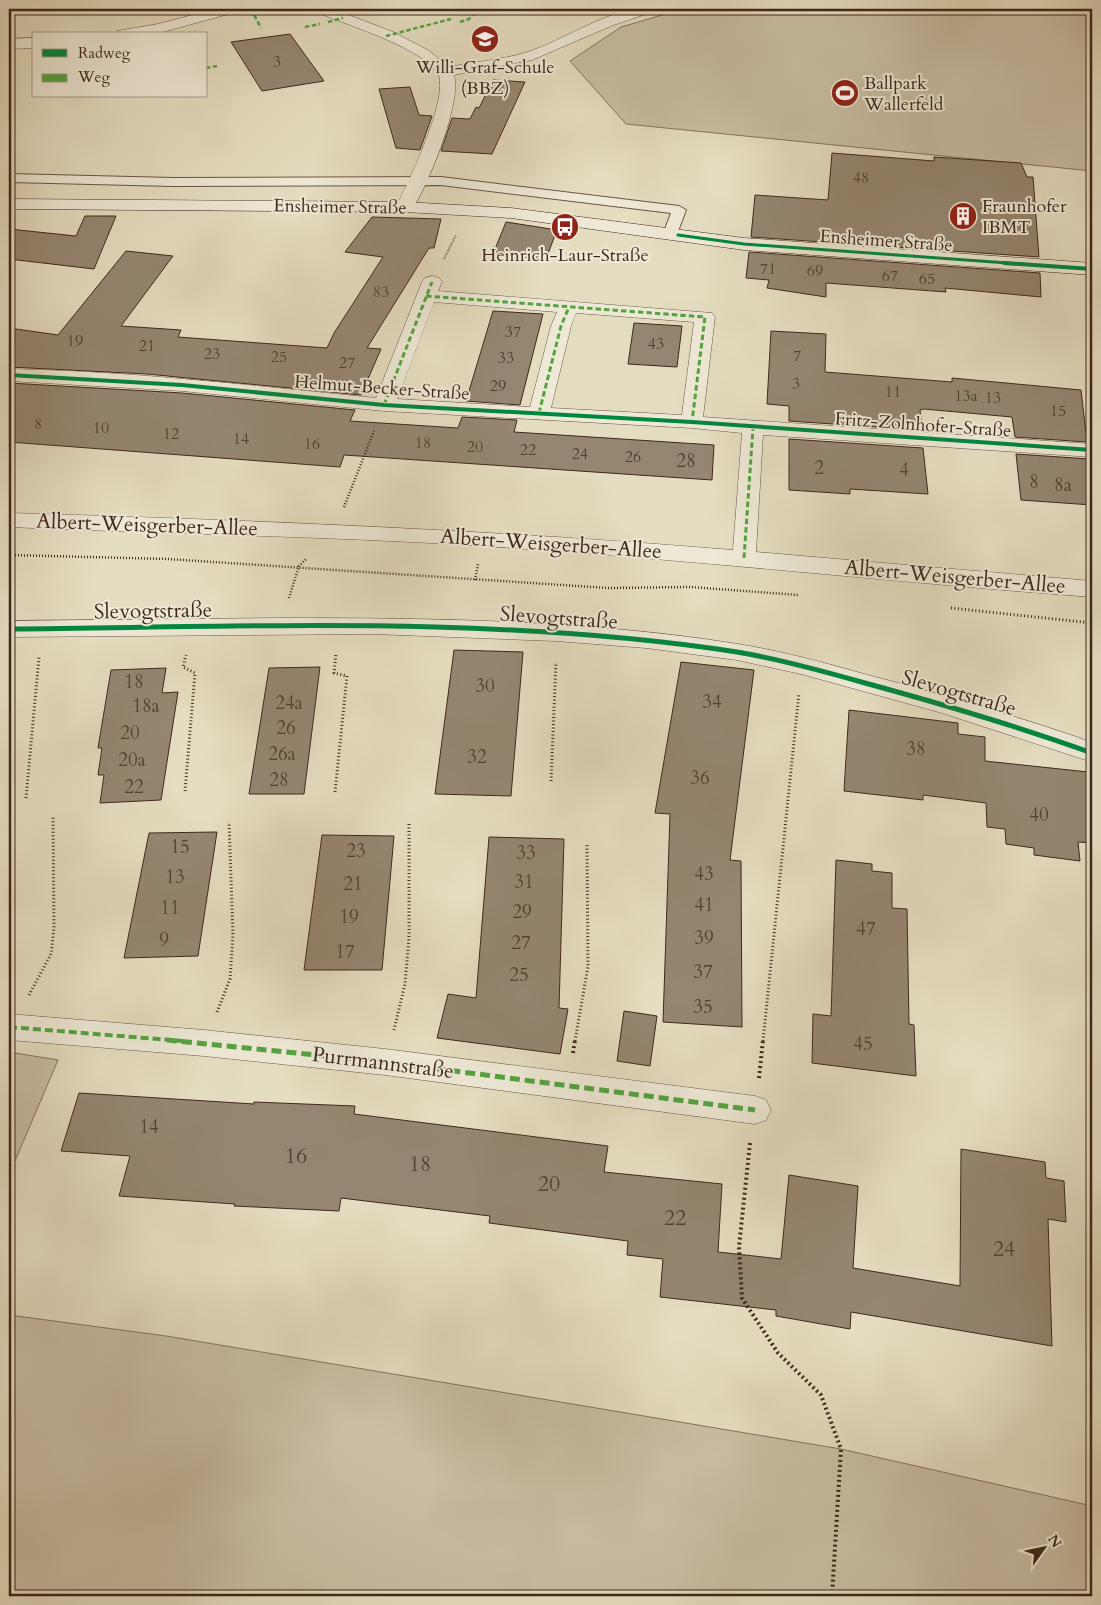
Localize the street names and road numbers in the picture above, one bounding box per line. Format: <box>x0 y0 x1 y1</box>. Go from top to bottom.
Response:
street label: Ensheimer Straße <box>273 193 407 221</box>
street label: Ensheimer Straße <box>819 224 953 258</box>
street label: Helmut-Becker-Straße <box>294 369 470 407</box>
street label: Fritz-Zolnhofer-Straße <box>834 406 1012 444</box>
street label: Albert-Weisgerber-Allee <box>36 507 258 543</box>
street label: Albert-Weisgerber-Allee <box>439 522 663 566</box>
street label: Albert-Weisgerber-Allee <box>843 553 1067 601</box>
street label: Slevogtstraße <box>94 595 212 627</box>
street label: Slevogtstraße <box>499 599 619 637</box>
street label: Slevogtstraße <box>898 663 1020 723</box>
street label: Purrmannstraße <box>311 1040 455 1086</box>

